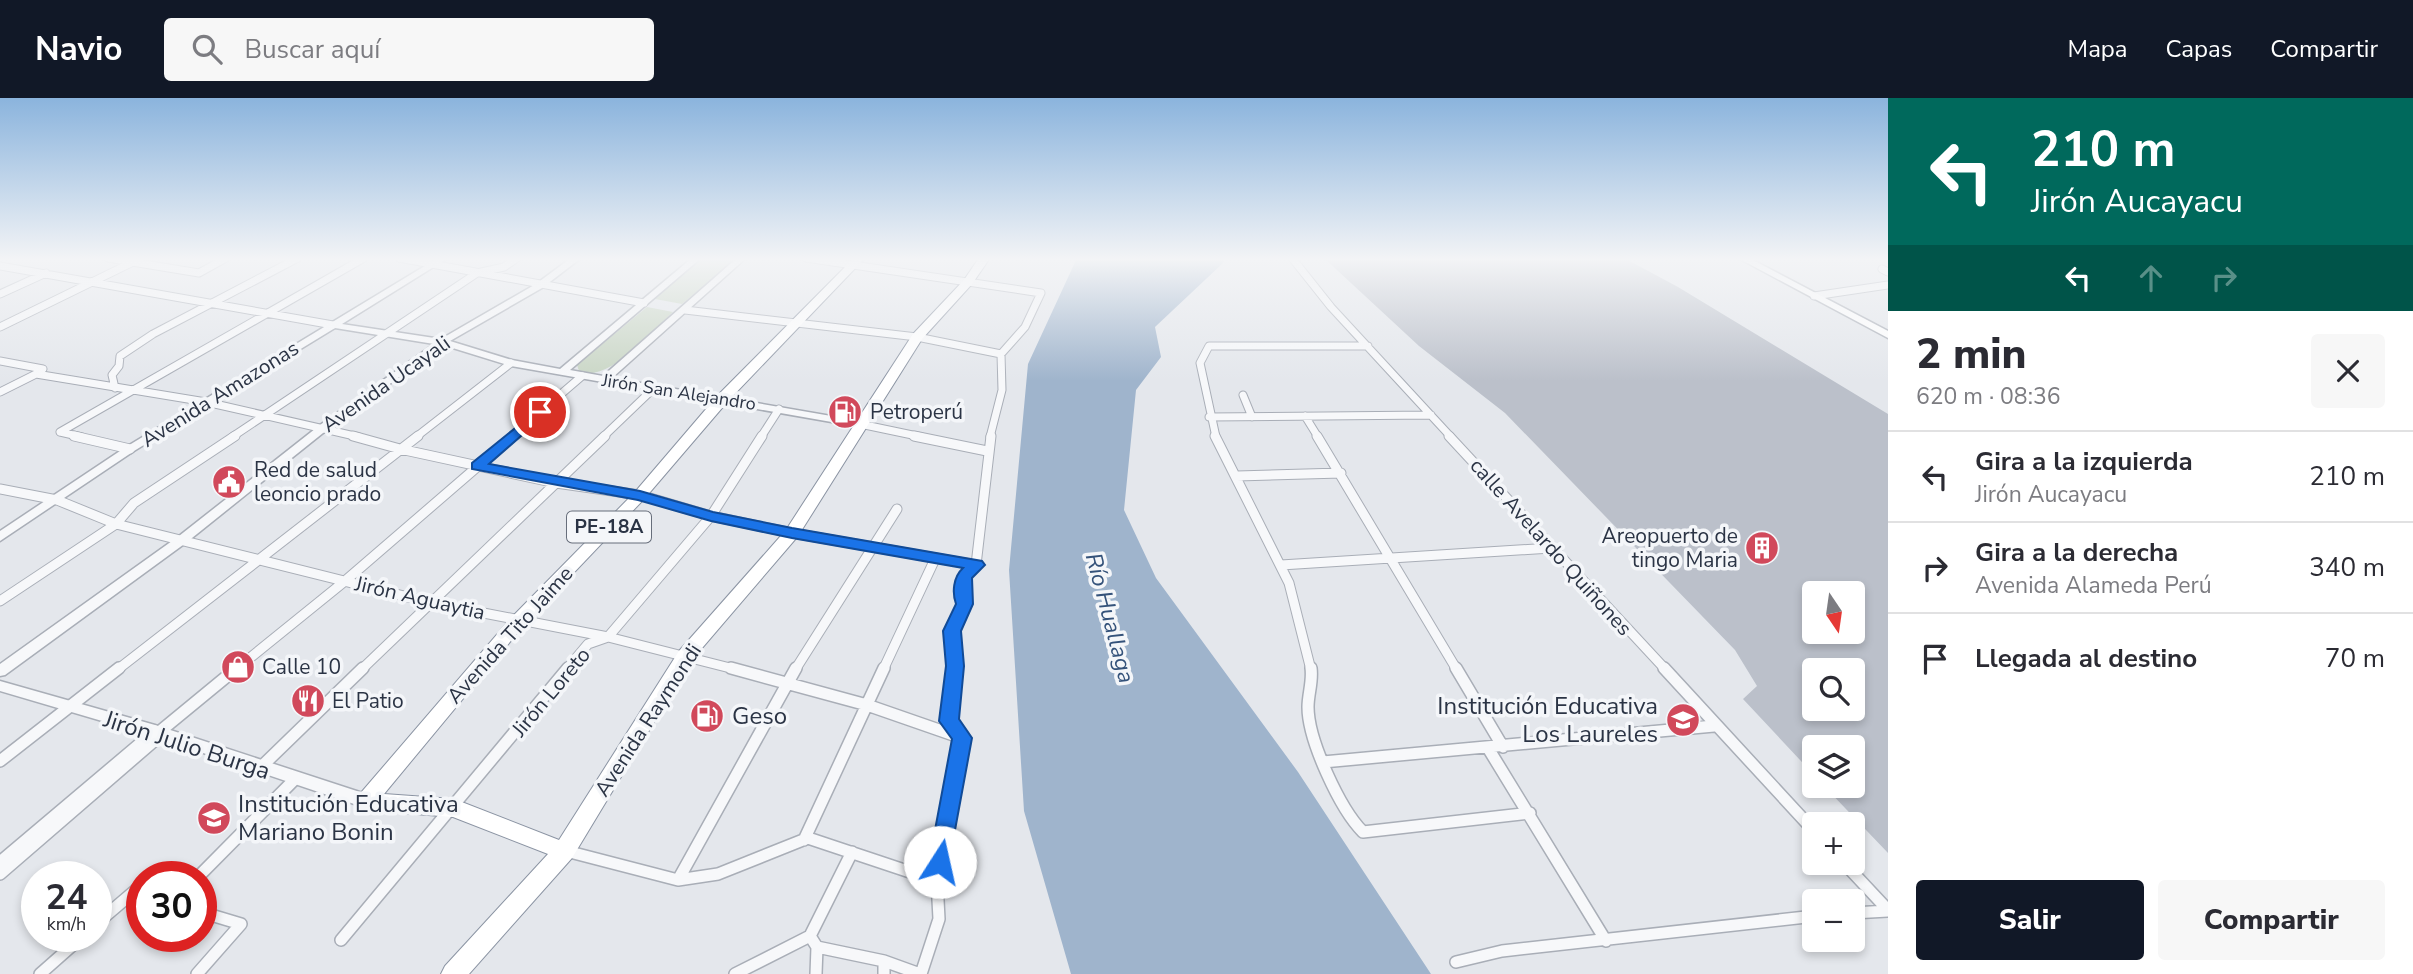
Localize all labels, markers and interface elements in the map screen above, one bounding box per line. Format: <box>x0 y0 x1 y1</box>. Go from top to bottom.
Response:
search box <box>164 18 654 81</box>
text: Navio <box>35 27 122 72</box>
icon: search <box>188 30 226 68</box>
text: Buscar aquí <box>244 32 380 67</box>
text: Mapa <box>2068 33 2128 65</box>
text: Capas <box>2166 33 2232 65</box>
text: Compartir <box>2270 33 2378 65</box>
text: 210 m <box>2031 116 2175 183</box>
icon: left <box>1916 126 2007 217</box>
text: Jirón Aucayacu <box>2031 180 2243 223</box>
icon: left <box>2059 259 2097 297</box>
icon: ahead <box>2132 259 2170 297</box>
icon: right <box>2205 259 2243 297</box>
text: 2 min <box>1916 326 2026 383</box>
street label: Avenida Ucayali <box>316 329 456 439</box>
street label: Avenida Amazonas <box>136 334 304 454</box>
button: close <box>2311 334 2385 408</box>
street label: Jirón San Alejandro <box>599 368 758 416</box>
text: 620 m · 08:36 <box>1916 381 2061 412</box>
pin <box>510 382 570 442</box>
icon: arrive <box>521 393 559 431</box>
fuel station icon: Petroperú <box>826 393 864 431</box>
place label: Petroperú <box>870 398 963 426</box>
text: Gira a la izquierda <box>1975 444 2193 479</box>
street label: calle Avelardo Quiñones <box>1464 452 1638 642</box>
place label: Red de salud leoncio prado <box>254 456 381 508</box>
icon: left <box>1916 458 1954 496</box>
text: 210 m <box>2309 459 2385 494</box>
public building icon: Red de salud leoncio prado <box>210 463 248 501</box>
text: Jirón Aucayacu <box>1975 479 2127 510</box>
road number: PE-18A <box>567 512 651 542</box>
place label: Areopuerto de tingo Maria <box>1601 522 1738 574</box>
building icon: Areopuerto de tingo Maria <box>1743 529 1781 567</box>
text: Gira a la derecha <box>1975 535 2178 570</box>
icon: right <box>1916 549 1954 587</box>
water label: Río Huallaga <box>1078 550 1142 686</box>
text: 340 m <box>2309 550 2385 585</box>
street label: Avenida Tito Jaime <box>441 560 579 710</box>
street label: Jirón Aguaytia <box>351 569 488 627</box>
text: Avenida Alameda Perú <box>1975 570 2212 601</box>
north arrow <box>1802 581 1866 644</box>
map controls <box>1802 581 1865 952</box>
street label: Avenida Raymondi <box>588 638 708 802</box>
icon: arrive <box>1916 640 1954 678</box>
street label: Jirón Loreto <box>505 641 597 743</box>
text: Llegada al destino <box>1975 641 2197 676</box>
text: 70 m <box>2325 641 2385 676</box>
shop icon: Calle 10 <box>219 648 257 686</box>
place label: Calle 10 <box>262 653 341 681</box>
button: search <box>1802 658 1865 721</box>
restaurant icon: El Patio <box>289 682 327 720</box>
place label: El Patio <box>332 687 404 715</box>
place label: Institución Educativa Los Laureles <box>1437 690 1658 750</box>
fuel station icon: Geso <box>688 697 726 735</box>
place label: Geso <box>732 700 787 732</box>
school or university icon: Institución Educativa Los Laureles <box>1664 701 1702 739</box>
street label: Jirón Julio Burga <box>99 703 274 787</box>
button: layers <box>1802 735 1865 798</box>
place label: Institución Educativa Mariano Bonin <box>238 788 459 848</box>
school or university icon: Institución Educativa Mariano Bonin <box>195 799 233 837</box>
button: + <box>1802 812 1865 875</box>
position arrow <box>903 825 977 899</box>
speed limit sign: 30 <box>126 861 217 952</box>
text: 24 <box>45 874 88 921</box>
button: Salir <box>1916 880 2144 960</box>
button: Compartir <box>2158 880 2385 960</box>
button: − <box>1802 889 1865 952</box>
text: km/h <box>47 912 86 936</box>

